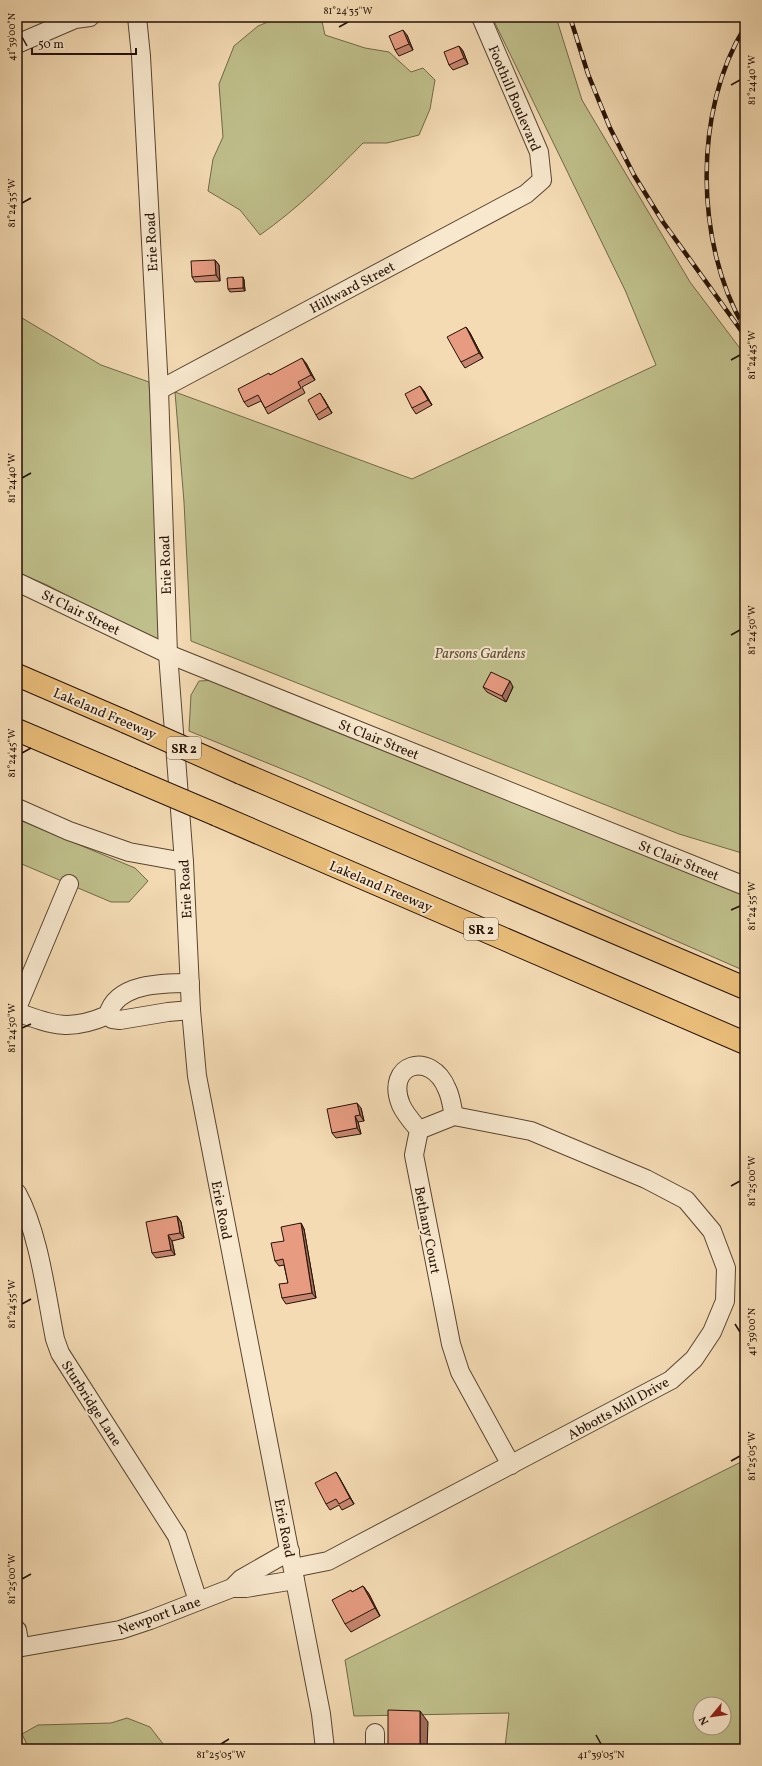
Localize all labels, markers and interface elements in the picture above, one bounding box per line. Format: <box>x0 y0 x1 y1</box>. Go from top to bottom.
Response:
text: 81°24'35"W <box>323 4 373 18</box>
text: 41°39'00"N <box>5 12 19 61</box>
scale bar <box>32 30 136 56</box>
text: 50 m <box>38 37 64 53</box>
street label: Foothill Boulevard <box>483 43 545 155</box>
text: 81°24'40"W <box>745 55 759 105</box>
text: 81°24'35"W <box>5 178 19 228</box>
street label: Erie Road <box>141 212 164 272</box>
street label: Hillward Street <box>307 258 399 319</box>
text: 81°24'45"W <box>745 331 759 379</box>
text: 81°24'40"W <box>5 453 19 503</box>
street label: Erie Road <box>156 535 177 595</box>
street label: St Clair Street <box>38 586 123 641</box>
text: 81°24'50"W <box>745 605 759 655</box>
park label: Parsons Gardens <box>434 645 526 664</box>
street label: Lakeland Freeway <box>50 684 159 745</box>
street label: St Clair Street <box>335 716 422 765</box>
text: 81°24'45"W <box>5 729 19 777</box>
road number: SR 2 <box>167 737 201 759</box>
street label: St Clair Street <box>635 837 722 886</box>
street label: Lakeland Freeway <box>326 857 435 918</box>
street label: Erie Road <box>175 859 198 919</box>
text: 81°24'55"W <box>745 882 759 930</box>
road number: SR 2 <box>464 918 498 940</box>
text: 81°24'50"W <box>5 1003 19 1053</box>
text: 81°25'00"W <box>745 1156 759 1206</box>
street label: Erie Road <box>206 1179 236 1241</box>
street label: Bethany Court <box>409 1185 444 1276</box>
text: 81°24'55"W <box>5 1280 19 1328</box>
text: 41°39'00"N <box>745 1307 759 1356</box>
street label: Sturbridge Lane <box>56 1357 126 1451</box>
street label: Abbotts Mill Drive <box>564 1373 673 1445</box>
text: 81°25'05"W <box>745 1431 759 1481</box>
street label: Erie Road <box>269 1497 299 1559</box>
text: 81°25'00"W <box>5 1554 19 1604</box>
street label: Newport Lane <box>116 1593 204 1640</box>
north arrow <box>692 1696 732 1736</box>
text: N <box>696 1713 713 1727</box>
text: 81°25'05"W <box>196 1748 246 1762</box>
text: 41°39'05"N <box>578 1748 625 1762</box>

